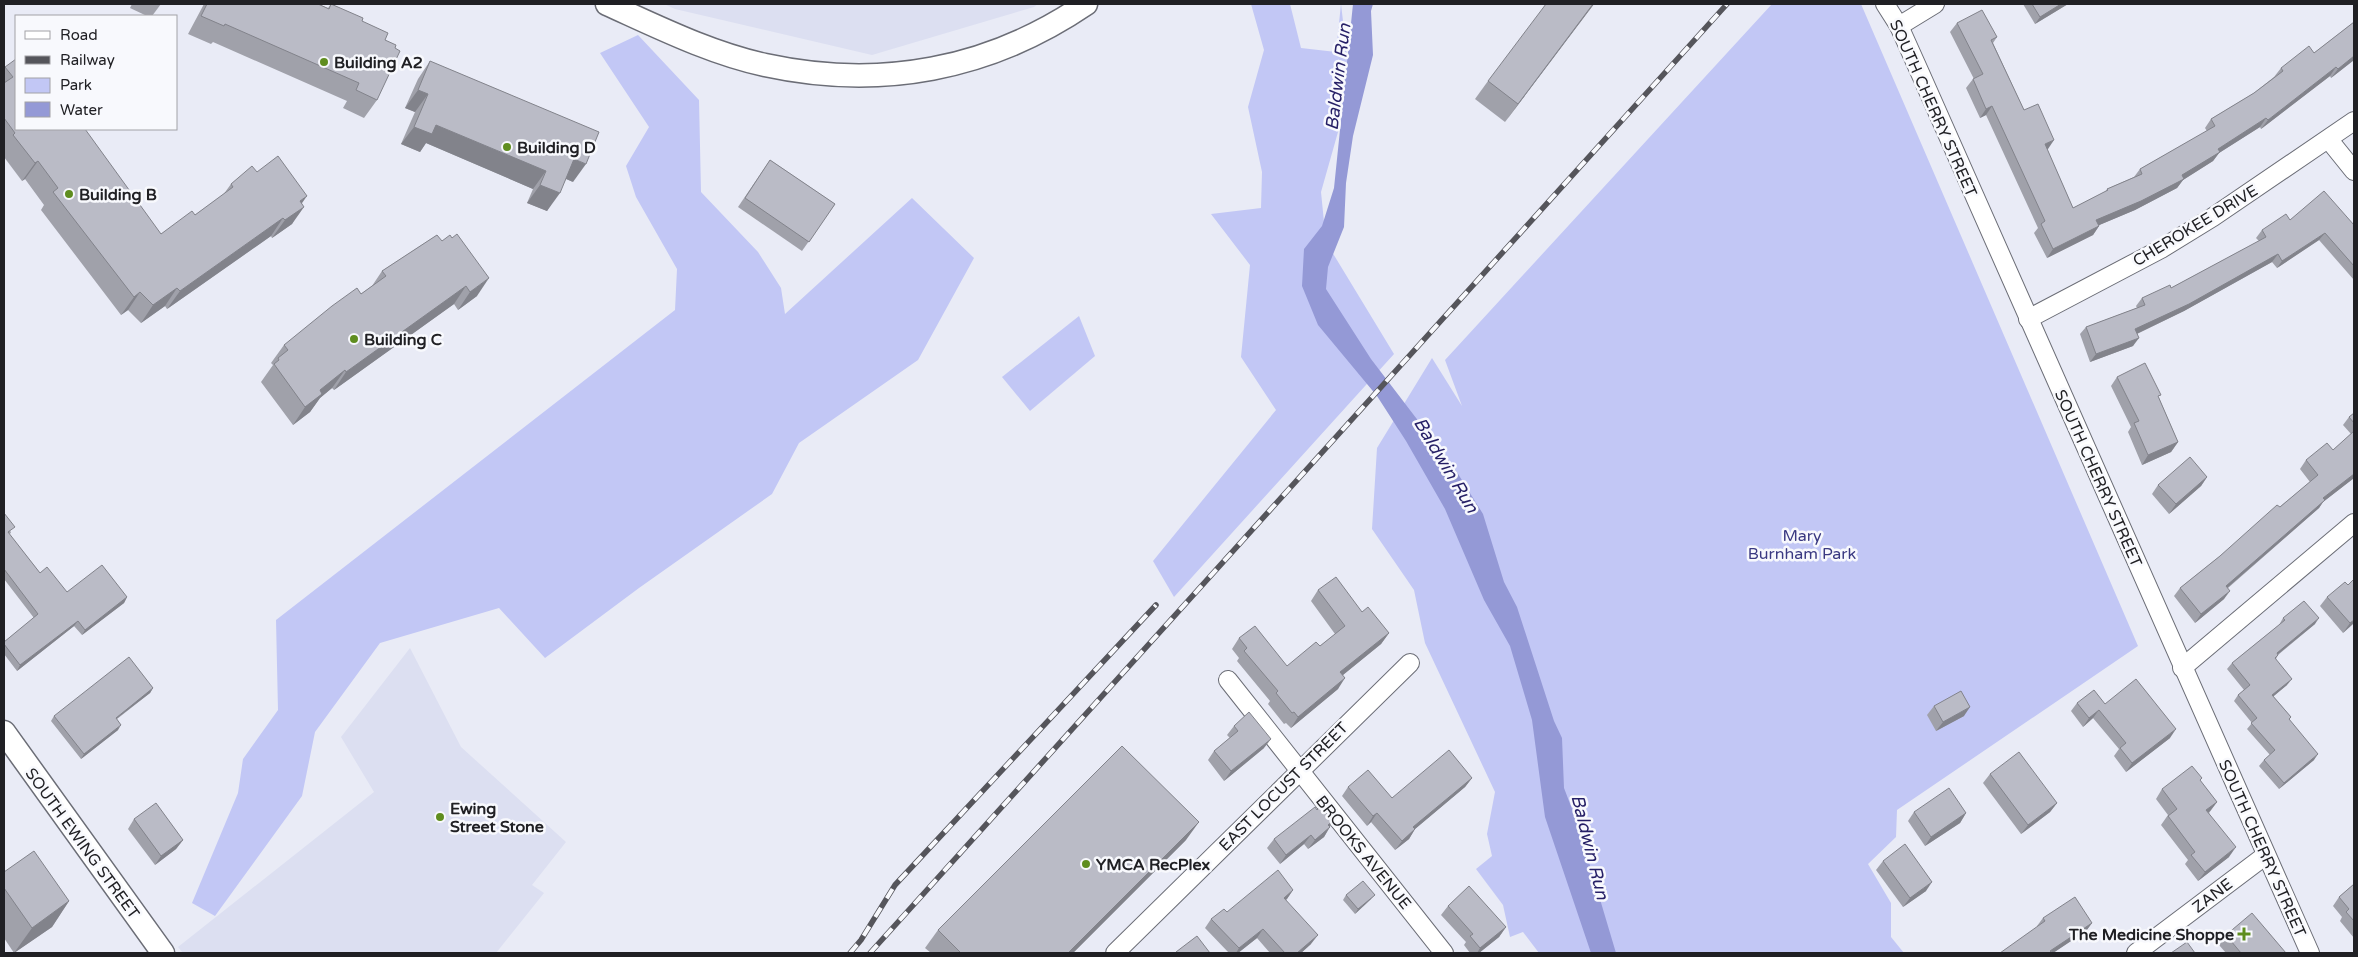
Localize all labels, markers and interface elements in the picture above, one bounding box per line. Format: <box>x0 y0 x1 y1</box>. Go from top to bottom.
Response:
legend <box>15 15 178 130</box>
street label: SOUTH CHERRY STREET <box>1885 17 1981 200</box>
water label: Baldwin Run <box>1321 21 1356 132</box>
text: Road <box>60 26 98 44</box>
text: Railway <box>60 51 115 69</box>
place label: Building A2 <box>334 53 423 73</box>
marker: Building A2 <box>318 56 330 68</box>
text: Park <box>60 76 92 94</box>
text: Water <box>60 101 103 119</box>
place label: Building D <box>517 138 596 158</box>
marker: Building D <box>501 141 513 153</box>
street label: CHEROKEE DRIVE <box>2129 181 2262 271</box>
place label: Building B <box>79 185 157 205</box>
marker: Building B <box>63 188 75 200</box>
place label: Building C <box>364 330 442 350</box>
marker: Building C <box>348 333 360 345</box>
street label: SOUTH CHERRY STREET <box>2050 387 2146 570</box>
water label: Baldwin Run <box>1409 413 1484 518</box>
park label: Mary Burnham Park <box>1748 526 1856 564</box>
street label: EAST LOCUST STREET <box>1215 718 1353 855</box>
street label: SOUTH CHERRY STREET <box>2214 757 2310 940</box>
street label: SOUTH EWING STREET <box>21 764 144 923</box>
street label: BROOKS AVENUE <box>1311 792 1415 914</box>
water label: Baldwin Run <box>1566 792 1614 903</box>
place label: Ewing Street Stone <box>450 799 544 837</box>
marker: Ewing Street Stone <box>434 811 446 823</box>
place label: YMCA RecPlex <box>1096 855 1210 875</box>
marker: YMCA RecPlex <box>1080 858 1092 870</box>
street label: ZANE <box>2189 874 2237 917</box>
place label: The Medicine Shoppe <box>2068 925 2234 945</box>
marker: The Medicine Shoppe <box>2238 928 2250 940</box>

